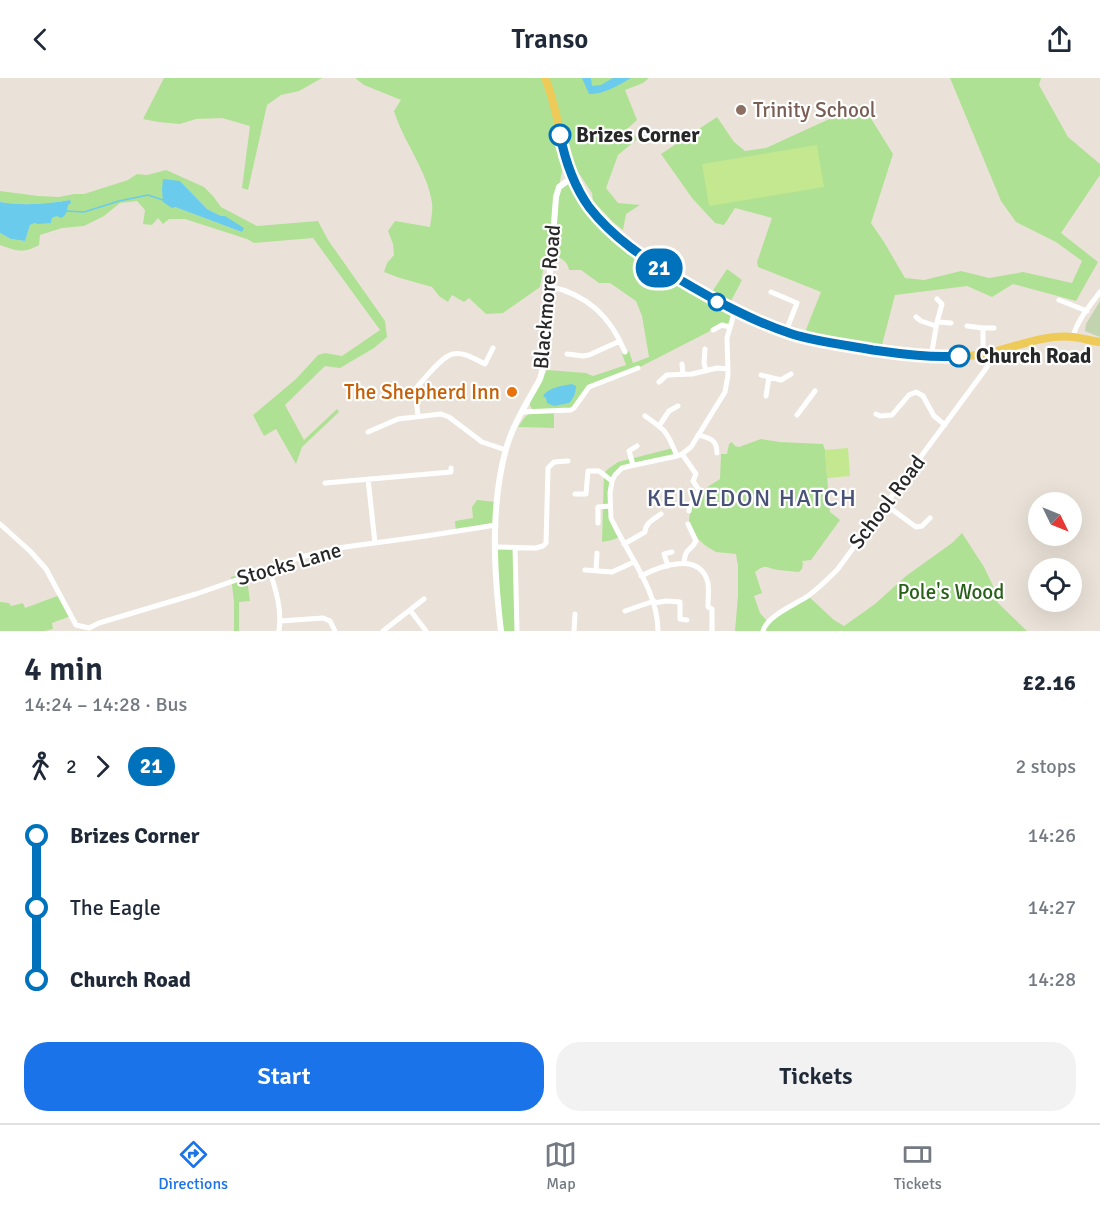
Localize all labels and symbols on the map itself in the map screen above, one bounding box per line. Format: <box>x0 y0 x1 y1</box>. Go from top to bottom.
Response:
place label: Trinity School <box>753 97 876 123</box>
marker: Trinity School <box>734 103 748 117</box>
place label: Brizes Corner <box>576 122 700 148</box>
marker: Brizes Corner <box>549 124 571 146</box>
street label: Blackmore Road <box>528 224 566 370</box>
line badge: 21 <box>632 248 686 288</box>
unlabelled marker <box>708 293 726 311</box>
place label: Church Road <box>976 343 1091 369</box>
marker: Church Road <box>948 345 970 367</box>
place label: The Shepherd Inn <box>344 379 500 405</box>
marker: The Shepherd Inn <box>505 385 519 399</box>
street label: School Road <box>843 450 931 554</box>
district label: KELVEDON HATCH <box>647 483 857 513</box>
north arrow <box>1028 492 1082 546</box>
street label: Stocks Lane <box>234 537 344 591</box>
park label: Pole's Wood <box>898 579 1004 605</box>

